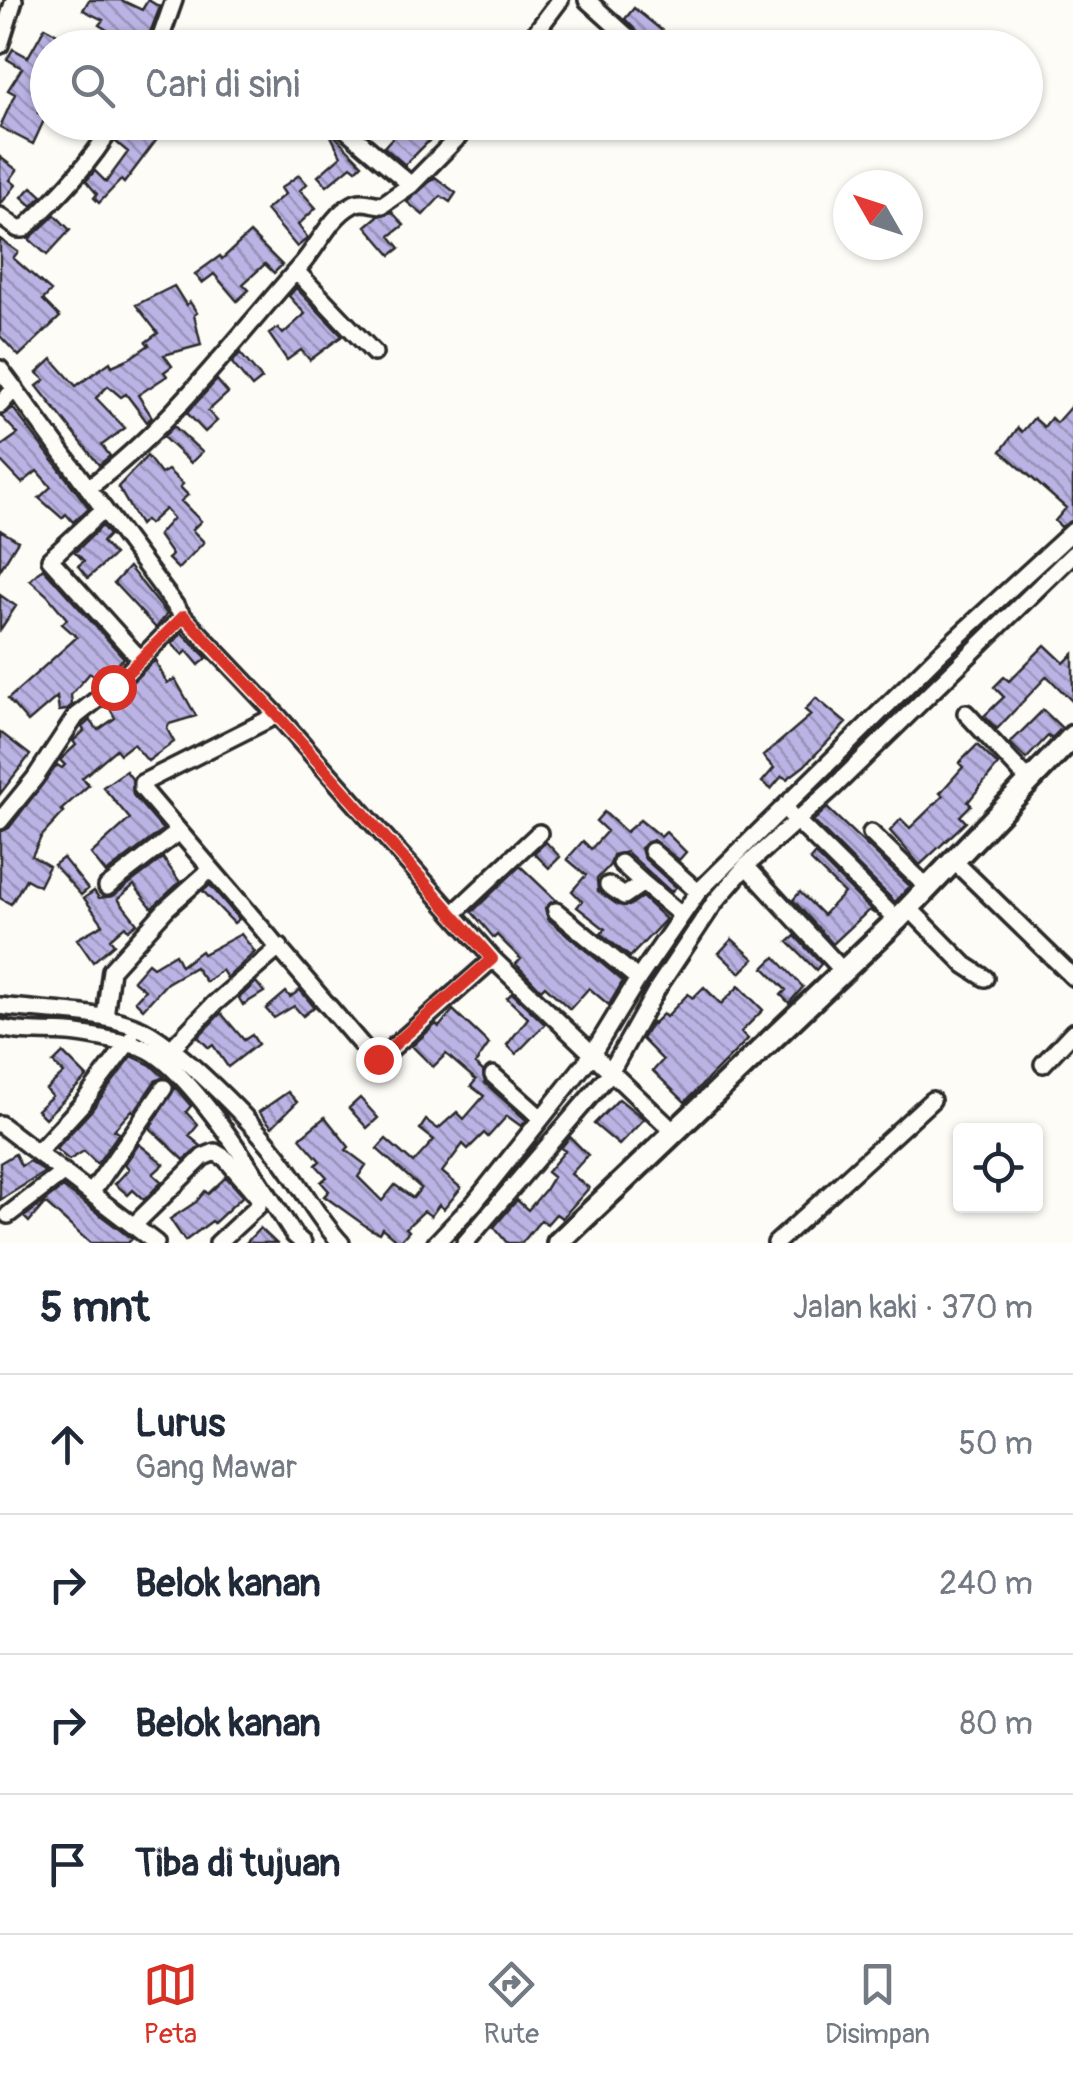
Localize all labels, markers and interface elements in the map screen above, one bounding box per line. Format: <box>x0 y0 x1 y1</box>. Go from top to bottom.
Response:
search box <box>30 30 1043 140</box>
icon: search <box>65 58 120 113</box>
text: Cari di sini <box>145 61 300 109</box>
north arrow <box>833 170 923 260</box>
route start <box>91 665 137 711</box>
route end <box>356 1037 402 1083</box>
map controls <box>953 1123 1043 1213</box>
button: locate <box>953 1123 1043 1213</box>
text: 5 mnt <box>40 1282 149 1334</box>
text: Jalan kaki · 370 m <box>793 1288 1033 1328</box>
text: Lurus <box>135 1400 225 1448</box>
icon: ahead <box>40 1417 95 1472</box>
text: 50 m <box>958 1424 1033 1464</box>
text: Gang Mawar <box>135 1448 297 1488</box>
icon: right <box>40 1557 95 1612</box>
text: Belok kanan <box>135 1560 321 1608</box>
text: 240 m <box>939 1564 1033 1604</box>
icon: right <box>40 1697 95 1752</box>
text: Belok kanan <box>135 1700 321 1748</box>
text: 80 m <box>960 1704 1033 1744</box>
icon: arrive <box>40 1837 95 1892</box>
text: Tiba di tujuan <box>135 1840 341 1888</box>
tab: Peta <box>143 1957 198 2052</box>
tab: Rute <box>484 1957 539 2052</box>
tab: Disimpan <box>825 1957 930 2052</box>

